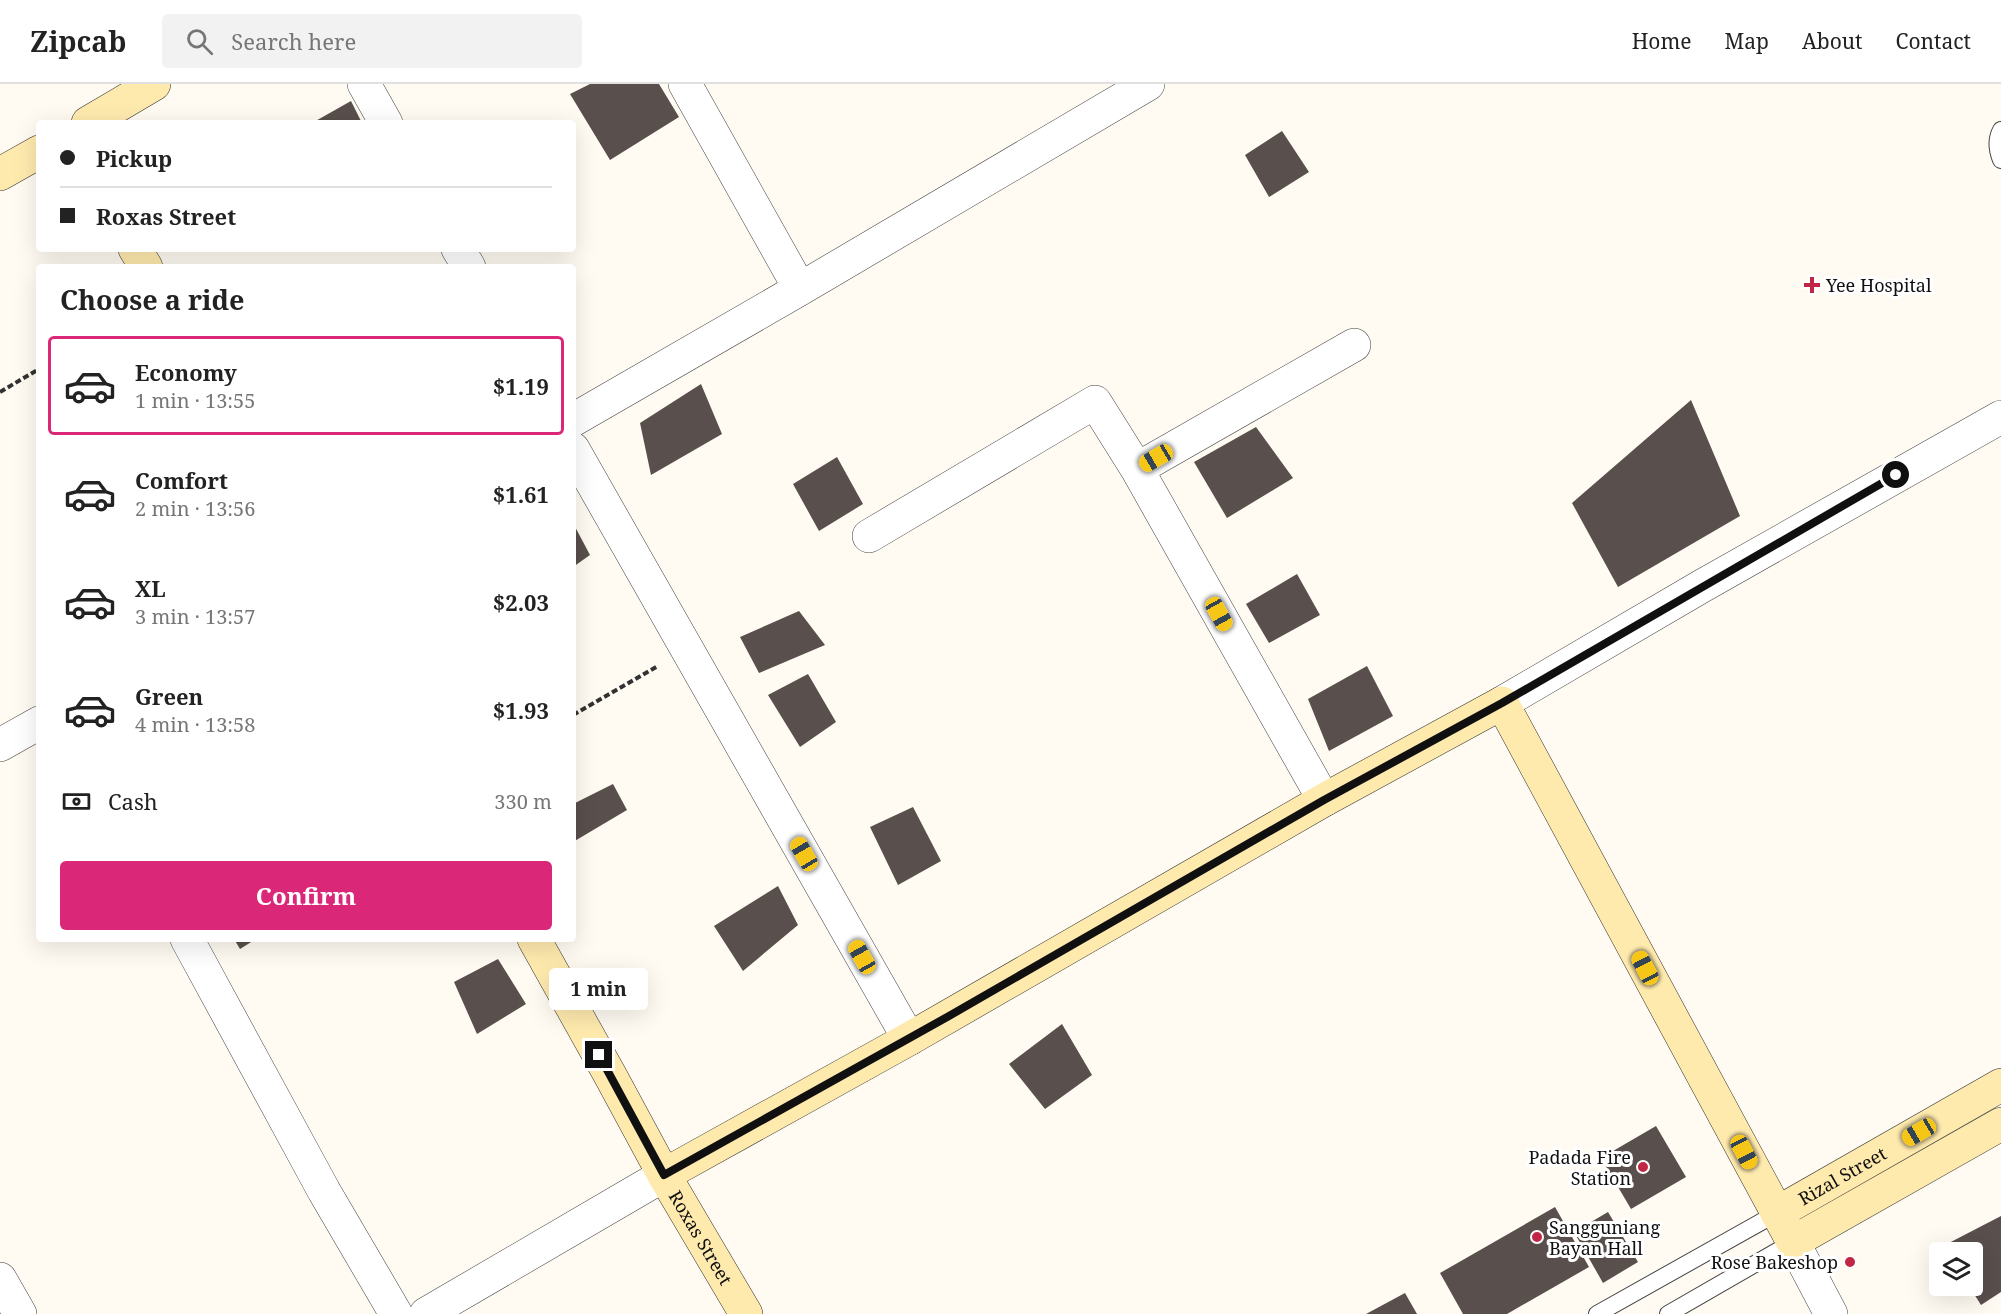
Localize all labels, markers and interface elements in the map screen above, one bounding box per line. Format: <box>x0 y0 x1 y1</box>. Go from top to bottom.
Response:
search box <box>162 14 582 68</box>
text: Zipcab <box>30 22 126 60</box>
icon: search <box>183 25 216 58</box>
text: Search here <box>231 26 356 56</box>
text: Home <box>1632 27 1692 55</box>
text: Map <box>1725 27 1769 55</box>
text: About <box>1802 27 1863 55</box>
text: Contact <box>1896 27 1971 55</box>
text: Pickup <box>96 143 172 173</box>
text: Roxas Street <box>96 201 236 231</box>
place label: Yee Hospital <box>1825 273 1932 297</box>
marker: Yee Hospital <box>1803 276 1821 294</box>
text: Choose a ride <box>60 281 245 318</box>
text: Economy <box>135 357 237 387</box>
icon: car <box>63 359 117 413</box>
text: $1.19 <box>493 371 549 401</box>
text: 1 min · 13:55 <box>135 387 255 414</box>
car <box>1136 441 1176 475</box>
route start <box>1882 461 1909 488</box>
text: Comfort <box>135 465 228 495</box>
icon: car <box>63 467 117 521</box>
text: $1.61 <box>493 479 549 509</box>
text: 2 min · 13:56 <box>135 495 255 522</box>
text: XL <box>135 573 166 603</box>
icon: car <box>63 575 117 629</box>
text: $2.03 <box>493 587 549 617</box>
car <box>1202 594 1236 634</box>
text: 3 min · 13:57 <box>135 603 255 630</box>
text: Green <box>135 681 203 711</box>
icon: car <box>63 683 117 737</box>
text: $1.93 <box>493 695 549 725</box>
text: 4 min · 13:58 <box>135 711 255 738</box>
icon: cash <box>60 785 93 818</box>
text: Cash <box>108 786 158 816</box>
text: 330 m <box>494 788 552 815</box>
car <box>787 834 821 874</box>
button: Confirm <box>60 861 552 930</box>
car <box>845 937 879 977</box>
car <box>1629 948 1661 988</box>
callout: 1 min <box>550 968 648 1010</box>
text: 1 min <box>570 975 627 1002</box>
route end <box>585 1041 612 1068</box>
car <box>1899 1115 1939 1149</box>
car <box>1728 1132 1760 1172</box>
street label: Rizal Street <box>1794 1141 1890 1210</box>
place label: Padada Fire Station <box>1528 1145 1631 1190</box>
marker: Padada Fire Station <box>1636 1160 1650 1174</box>
street label: Roxas Street <box>664 1186 738 1289</box>
place label: Sangguniang Bayan Hall <box>1549 1215 1660 1260</box>
marker: Sangguniang Bayan Hall <box>1530 1230 1544 1244</box>
map controls <box>1929 1242 1983 1296</box>
button: layers <box>1929 1242 1983 1296</box>
place label: Rose Bakeshop <box>1711 1250 1838 1274</box>
marker: Rose Bakeshop <box>1843 1255 1857 1269</box>

